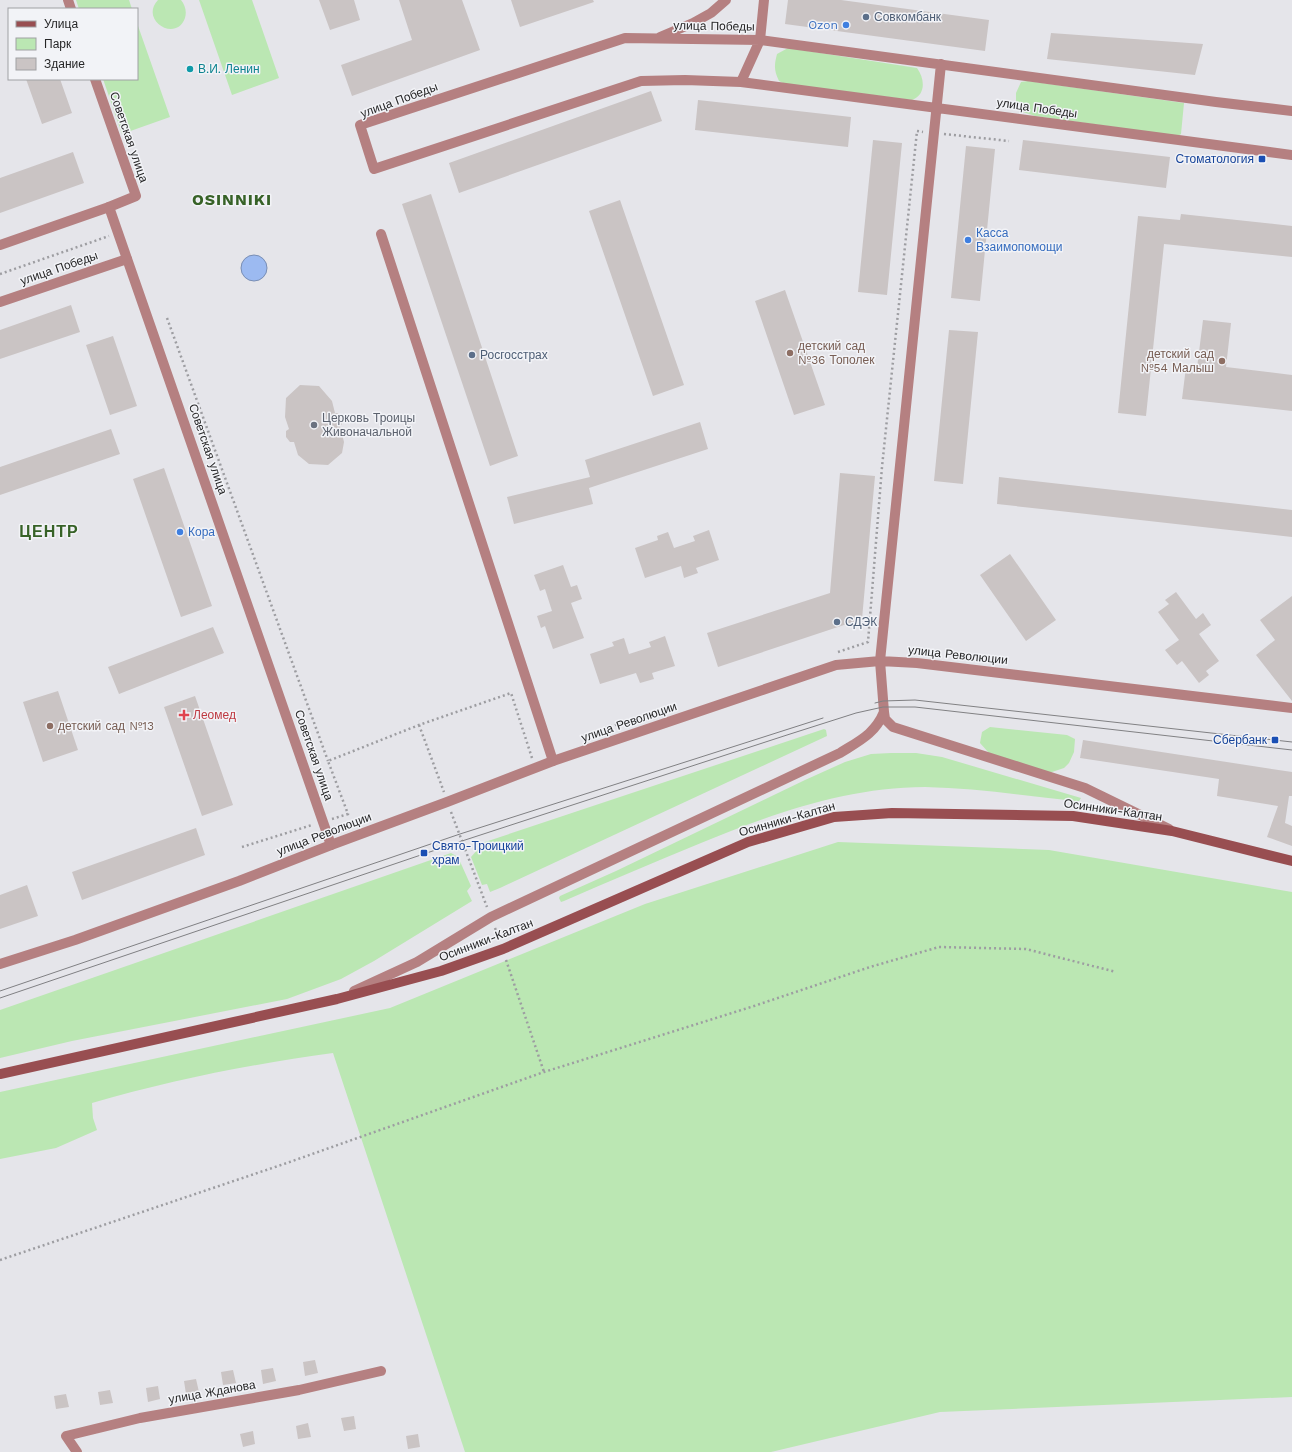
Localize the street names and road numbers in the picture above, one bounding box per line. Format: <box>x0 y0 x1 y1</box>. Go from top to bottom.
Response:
street label: улица Победы <box>673 18 755 34</box>
street label: улица Победы <box>358 80 440 120</box>
street label: Советская улица <box>107 90 151 184</box>
street label: улица Победы <box>996 95 1078 121</box>
street label: улица Победы <box>18 248 100 288</box>
street label: Советская улица <box>186 402 230 496</box>
street label: улица Революции <box>907 643 1009 667</box>
street label: улица Революции <box>579 699 679 745</box>
street label: Советская улица <box>292 708 336 802</box>
street label: Осинники-Калтан <box>1063 796 1163 824</box>
street label: Осинники-Калтан <box>737 799 837 839</box>
street label: улица Революции <box>275 810 373 858</box>
street label: Осинники-Калтан <box>437 916 535 964</box>
street label: улица Жданова <box>167 1377 257 1407</box>

